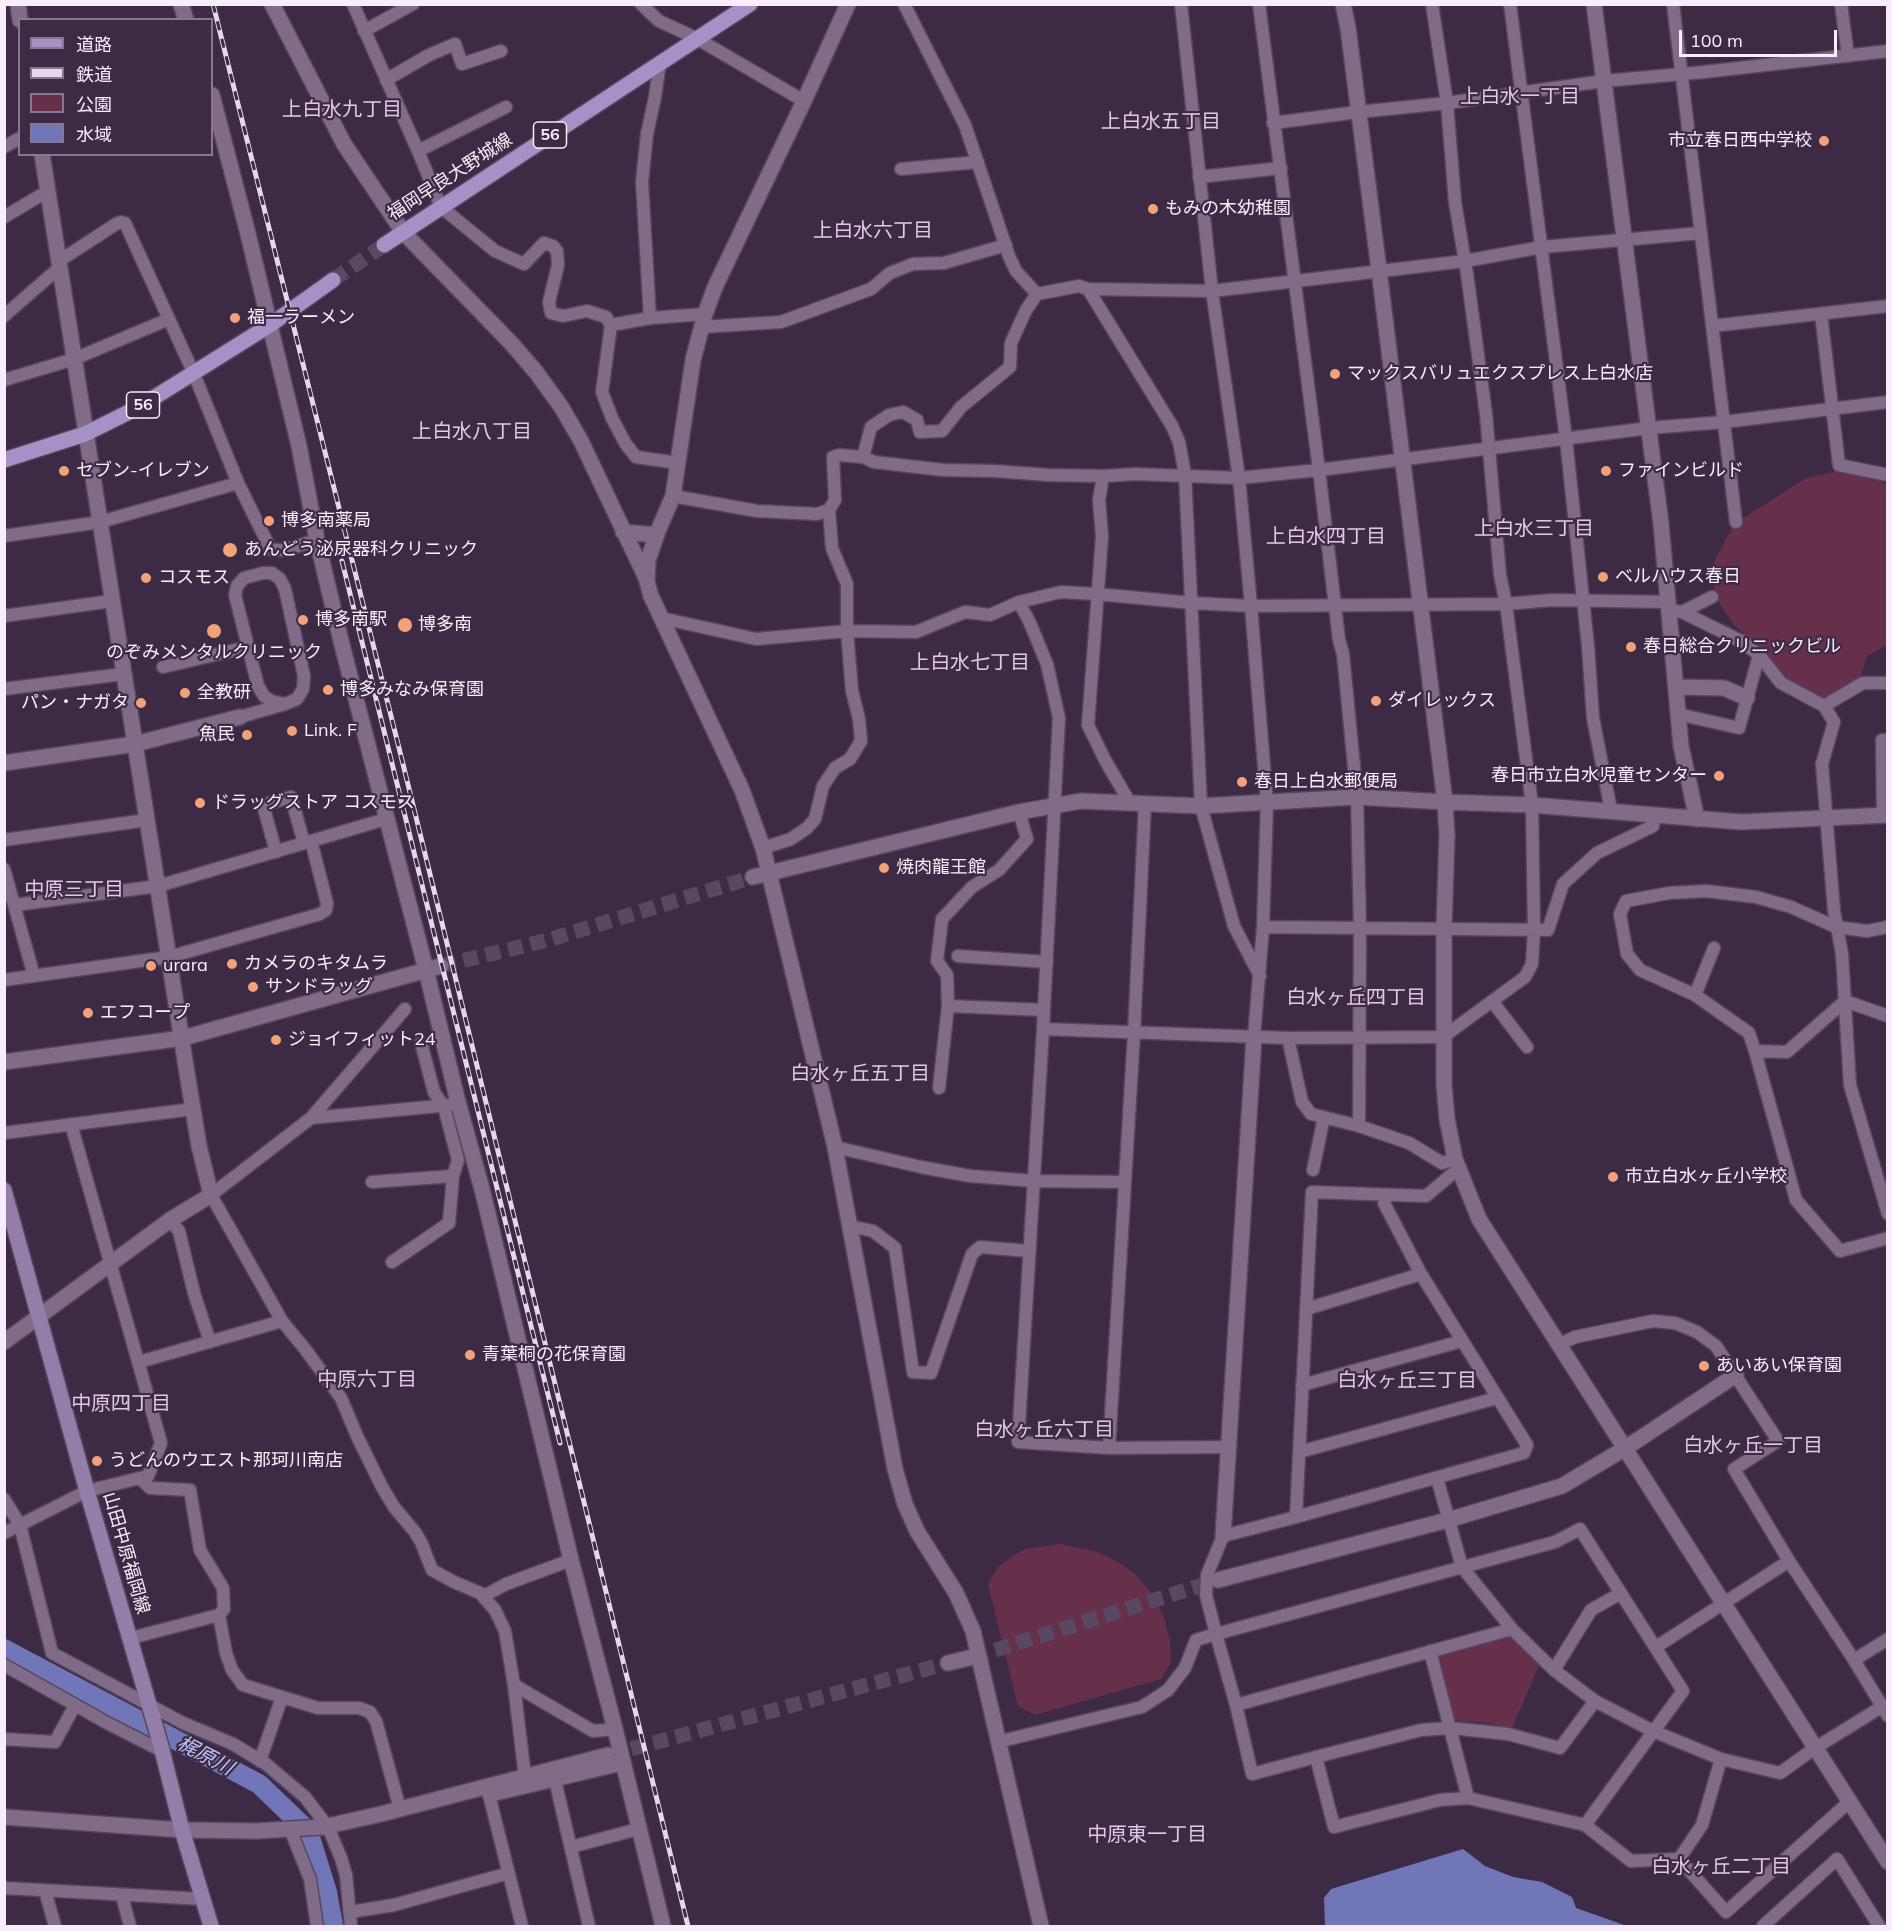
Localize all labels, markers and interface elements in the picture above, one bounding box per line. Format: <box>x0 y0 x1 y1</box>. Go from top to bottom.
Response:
legend <box>18 18 213 156</box>
scale bar <box>1682 18 1840 56</box>
text: 100 m <box>1690 29 1743 52</box>
text: 道路 <box>76 33 112 56</box>
text: 鉄道 <box>76 63 112 86</box>
district label: 上白水一丁目 <box>1460 85 1580 109</box>
text: 公園 <box>76 93 112 116</box>
district label: 上白水九丁目 <box>282 98 402 122</box>
district label: 上白水五丁目 <box>1101 110 1221 134</box>
road number: 56 <box>534 122 566 148</box>
text: 水域 <box>76 123 112 146</box>
street label: 福岡早良大野城線 <box>384 129 516 225</box>
place label: 市立春日西中学校 <box>1668 130 1812 152</box>
marker: 市立春日西中学校 <box>1817 134 1831 148</box>
place label: もみの木幼稚園 <box>1165 198 1291 220</box>
marker: もみの木幼稚園 <box>1146 202 1160 216</box>
district label: 上白水六丁目 <box>813 219 933 243</box>
place label: 福一ラーメン <box>247 307 355 329</box>
marker: 福一ラーメン <box>228 311 242 325</box>
place label: マックスバリュエクスプレス上白水店 <box>1347 363 1653 385</box>
marker: マックスバリュエクスプレス上白水店 <box>1328 367 1342 381</box>
road number: 56 <box>126 392 160 418</box>
district label: 上白水八丁目 <box>412 420 532 444</box>
place label: セブン-イレブン <box>76 460 210 482</box>
place label: ファインビルド <box>1618 460 1744 482</box>
marker: セブン-イレブン <box>57 464 71 478</box>
marker: ファインビルド <box>1599 464 1613 478</box>
place label: 博多南薬局 <box>281 510 371 532</box>
marker: 博多南薬局 <box>262 514 276 528</box>
district label: 上白水三丁目 <box>1474 517 1594 541</box>
district label: 上白水四丁目 <box>1266 525 1386 549</box>
place label: あんどう泌尿器科クリニック <box>244 539 478 561</box>
marker: あんどう泌尿器科クリニック <box>221 541 239 559</box>
place label: ベルハウス春日 <box>1615 566 1741 588</box>
place label: コスモス <box>158 567 230 589</box>
marker: ベルハウス春日 <box>1596 570 1610 584</box>
marker: コスモス <box>139 571 153 585</box>
place label: 博多南駅 <box>315 609 387 631</box>
marker: 博多南駅 <box>296 613 310 627</box>
place label: 博多南 <box>418 614 472 636</box>
marker: 博多南 <box>396 616 414 634</box>
marker: のぞみメンタルクリニック <box>205 622 223 640</box>
place label: 春日総合クリニックビル <box>1643 636 1841 658</box>
marker: 春日総合クリニックビル <box>1624 640 1638 654</box>
place label: のぞみメンタルクリニック <box>106 642 322 664</box>
district label: 上白水七丁目 <box>910 651 1030 675</box>
place label: 博多みなみ保育園 <box>340 679 484 701</box>
place label: 全教研 <box>197 682 251 704</box>
marker: 博多みなみ保育園 <box>321 683 335 697</box>
marker: 全教研 <box>178 686 192 700</box>
place label: ダイレックス <box>1388 690 1496 712</box>
place label: パン・ナガタ <box>21 692 129 714</box>
marker: ダイレックス <box>1369 694 1383 708</box>
marker: パン・ナガタ <box>134 696 148 710</box>
place label: Link. F <box>304 720 357 742</box>
place label: 魚民 <box>199 724 235 746</box>
marker: Link. F <box>285 724 299 738</box>
marker: 魚民 <box>240 728 254 742</box>
place label: 春日市立白水児童センター <box>1491 765 1707 787</box>
marker: 春日市立白水児童センター <box>1712 769 1726 783</box>
place label: 春日上白水郵便局 <box>1254 771 1398 793</box>
marker: 春日上白水郵便局 <box>1235 775 1249 789</box>
place label: ドラッグストア コスモス <box>212 792 415 814</box>
marker: ドラッグストア コスモス <box>193 796 207 810</box>
place label: 焼肉龍王館 <box>896 857 986 879</box>
marker: 焼肉龍王館 <box>877 861 891 875</box>
district label: 中原三丁目 <box>24 878 124 902</box>
place label: カメラのキタムラ <box>244 953 388 975</box>
place label: urara <box>163 955 208 977</box>
marker: カメラのキタムラ <box>225 957 239 971</box>
marker: urara <box>144 959 158 973</box>
place label: サンドラッグ <box>265 976 373 998</box>
marker: サンドラッグ <box>246 980 260 994</box>
district label: 白水ヶ丘四丁目 <box>1286 986 1426 1010</box>
place label: エフコープ <box>100 1002 190 1024</box>
marker: エフコープ <box>81 1006 95 1020</box>
place label: ジョイフィット24 <box>288 1029 436 1051</box>
marker: ジョイフィット24 <box>269 1033 283 1047</box>
district label: 白水ヶ丘五丁目 <box>790 1062 930 1086</box>
place label: 市立白水ヶ丘小学校 <box>1625 1166 1787 1188</box>
marker: 市立白水ヶ丘小学校 <box>1606 1170 1620 1184</box>
place label: 青葉桐の花保育園 <box>482 1344 626 1366</box>
marker: 青葉桐の花保育園 <box>463 1348 477 1362</box>
place label: あいあい保育園 <box>1716 1355 1842 1377</box>
marker: あいあい保育園 <box>1697 1359 1711 1373</box>
district label: 中原六丁目 <box>317 1368 417 1392</box>
district label: 白水ヶ丘三丁目 <box>1337 1369 1477 1393</box>
district label: 中原四丁目 <box>71 1392 171 1416</box>
district label: 白水ヶ丘六丁目 <box>974 1418 1114 1442</box>
district label: 白水ヶ丘一丁目 <box>1683 1434 1823 1458</box>
place label: うどんのウエスト那珂川南店 <box>109 1450 343 1472</box>
marker: うどんのウエスト那珂川南店 <box>90 1454 104 1468</box>
street label: 山田中原福岡線 <box>98 1489 154 1617</box>
water label: 梶原川 <box>173 1731 237 1781</box>
district label: 中原東一丁目 <box>1087 1823 1207 1847</box>
district label: 白水ヶ丘二丁目 <box>1651 1855 1791 1879</box>

